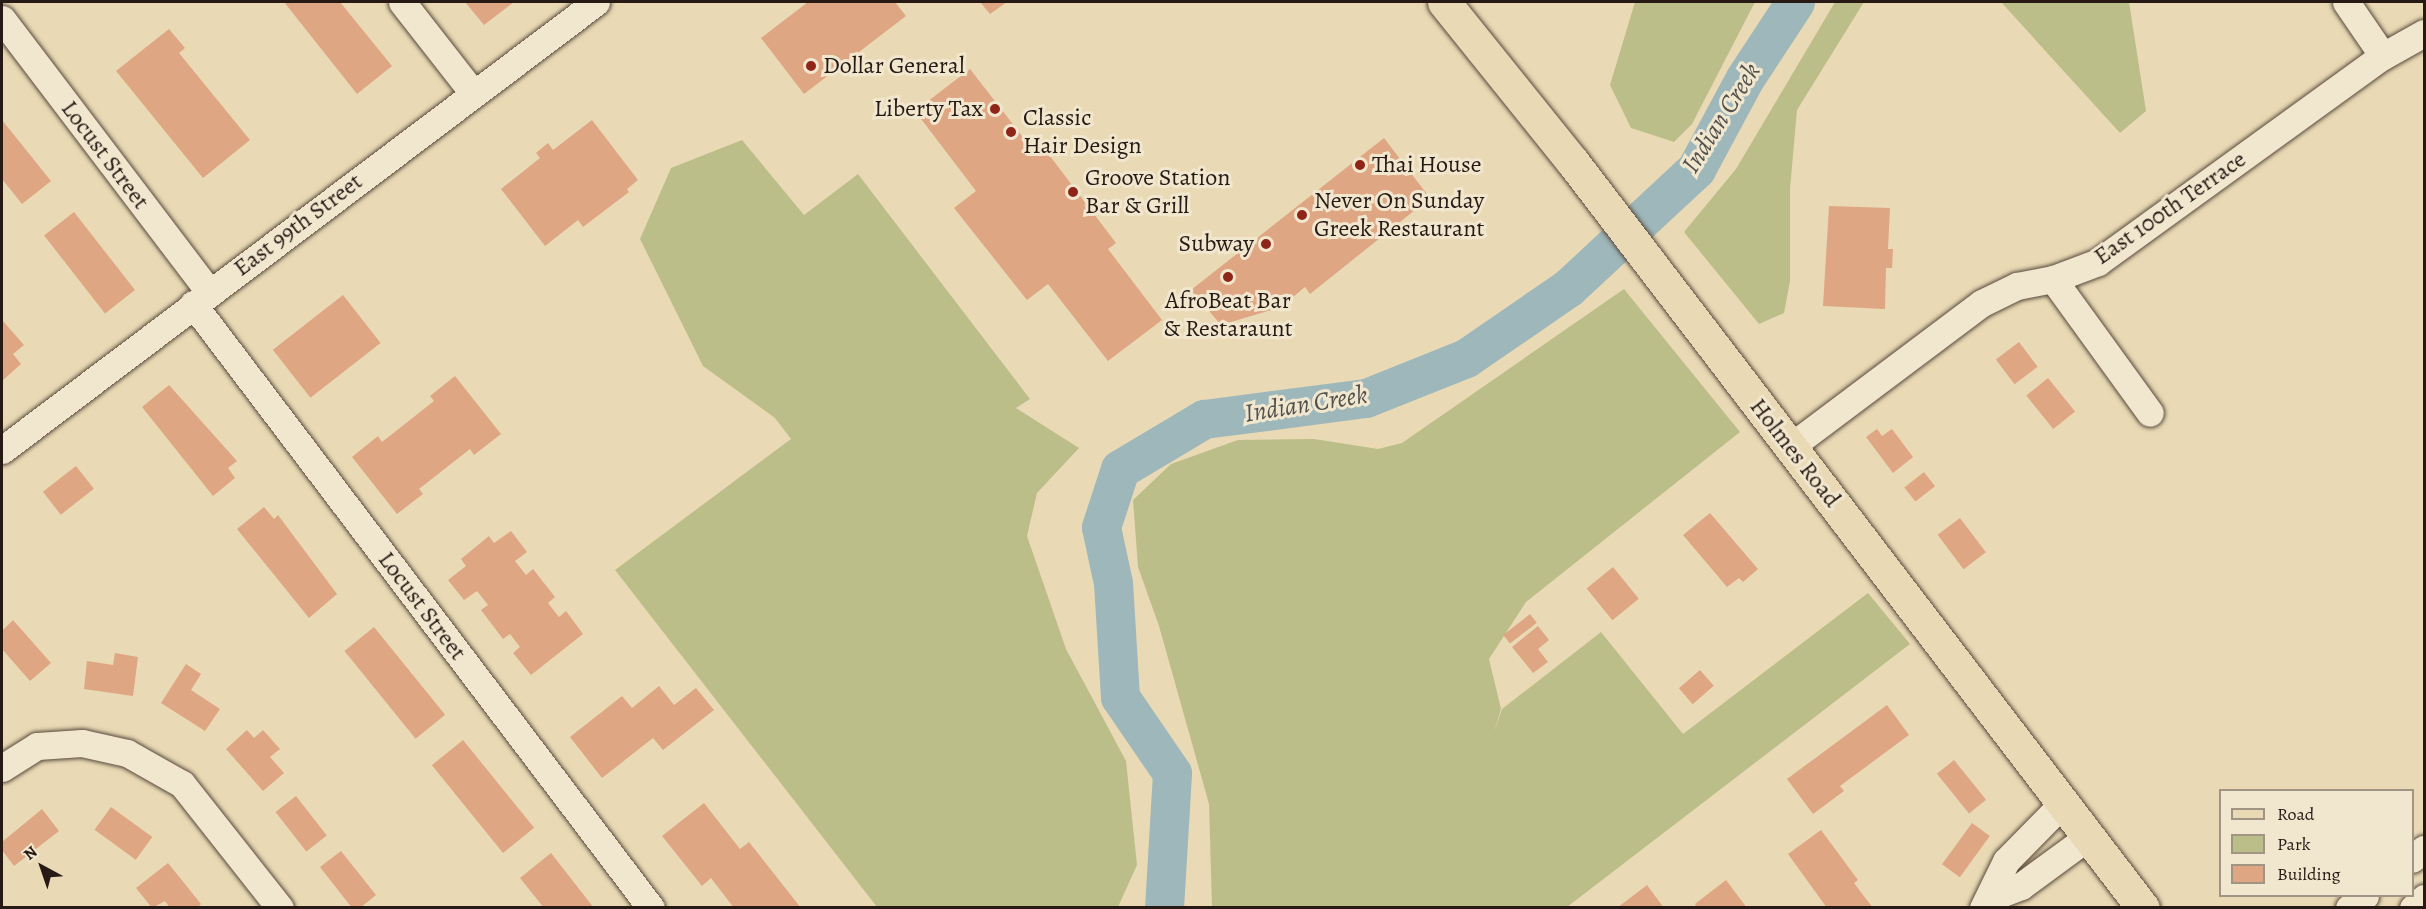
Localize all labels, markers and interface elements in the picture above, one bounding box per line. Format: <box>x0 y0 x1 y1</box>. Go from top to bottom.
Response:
place label: Dollar General <box>823 52 965 80</box>
water label: Indian Creek <box>1675 57 1767 179</box>
marker: Dollar General <box>804 59 818 73</box>
street label: Locust Street <box>55 95 155 215</box>
place label: Liberty Tax <box>874 95 983 123</box>
marker: Liberty Tax <box>988 102 1002 116</box>
place label: Classic Hair Design <box>1023 104 1142 160</box>
marker: Classic Hair Design <box>1004 125 1018 139</box>
street label: East 100th Terrace <box>2089 145 2251 271</box>
place label: Thai House <box>1372 151 1481 179</box>
marker: Thai House <box>1353 158 1367 172</box>
place label: Groove Station Bar & Grill <box>1085 164 1230 220</box>
street label: East 99th Street <box>228 167 368 283</box>
marker: Groove Station Bar & Grill <box>1066 185 1080 199</box>
place label: Never On Sunday Greek Restaurant <box>1314 187 1484 243</box>
marker: Never On Sunday Greek Restaurant <box>1295 208 1309 222</box>
place label: Subway <box>1179 230 1254 258</box>
marker: Subway <box>1259 237 1273 251</box>
marker: AfroBeat Bar & Restaraunt <box>1221 270 1235 284</box>
place label: AfroBeat Bar & Restaraunt <box>1163 287 1293 343</box>
water label: Indian Creek <box>1242 379 1370 429</box>
street label: Holmes Road <box>1743 393 1847 513</box>
street label: Locust Street <box>372 546 472 666</box>
legend <box>2219 789 2414 897</box>
text: Road <box>2277 802 2314 826</box>
text: Park <box>2277 832 2311 856</box>
north arrow <box>12 837 72 897</box>
text: N <box>19 841 42 865</box>
text: Building <box>2277 862 2341 886</box>

